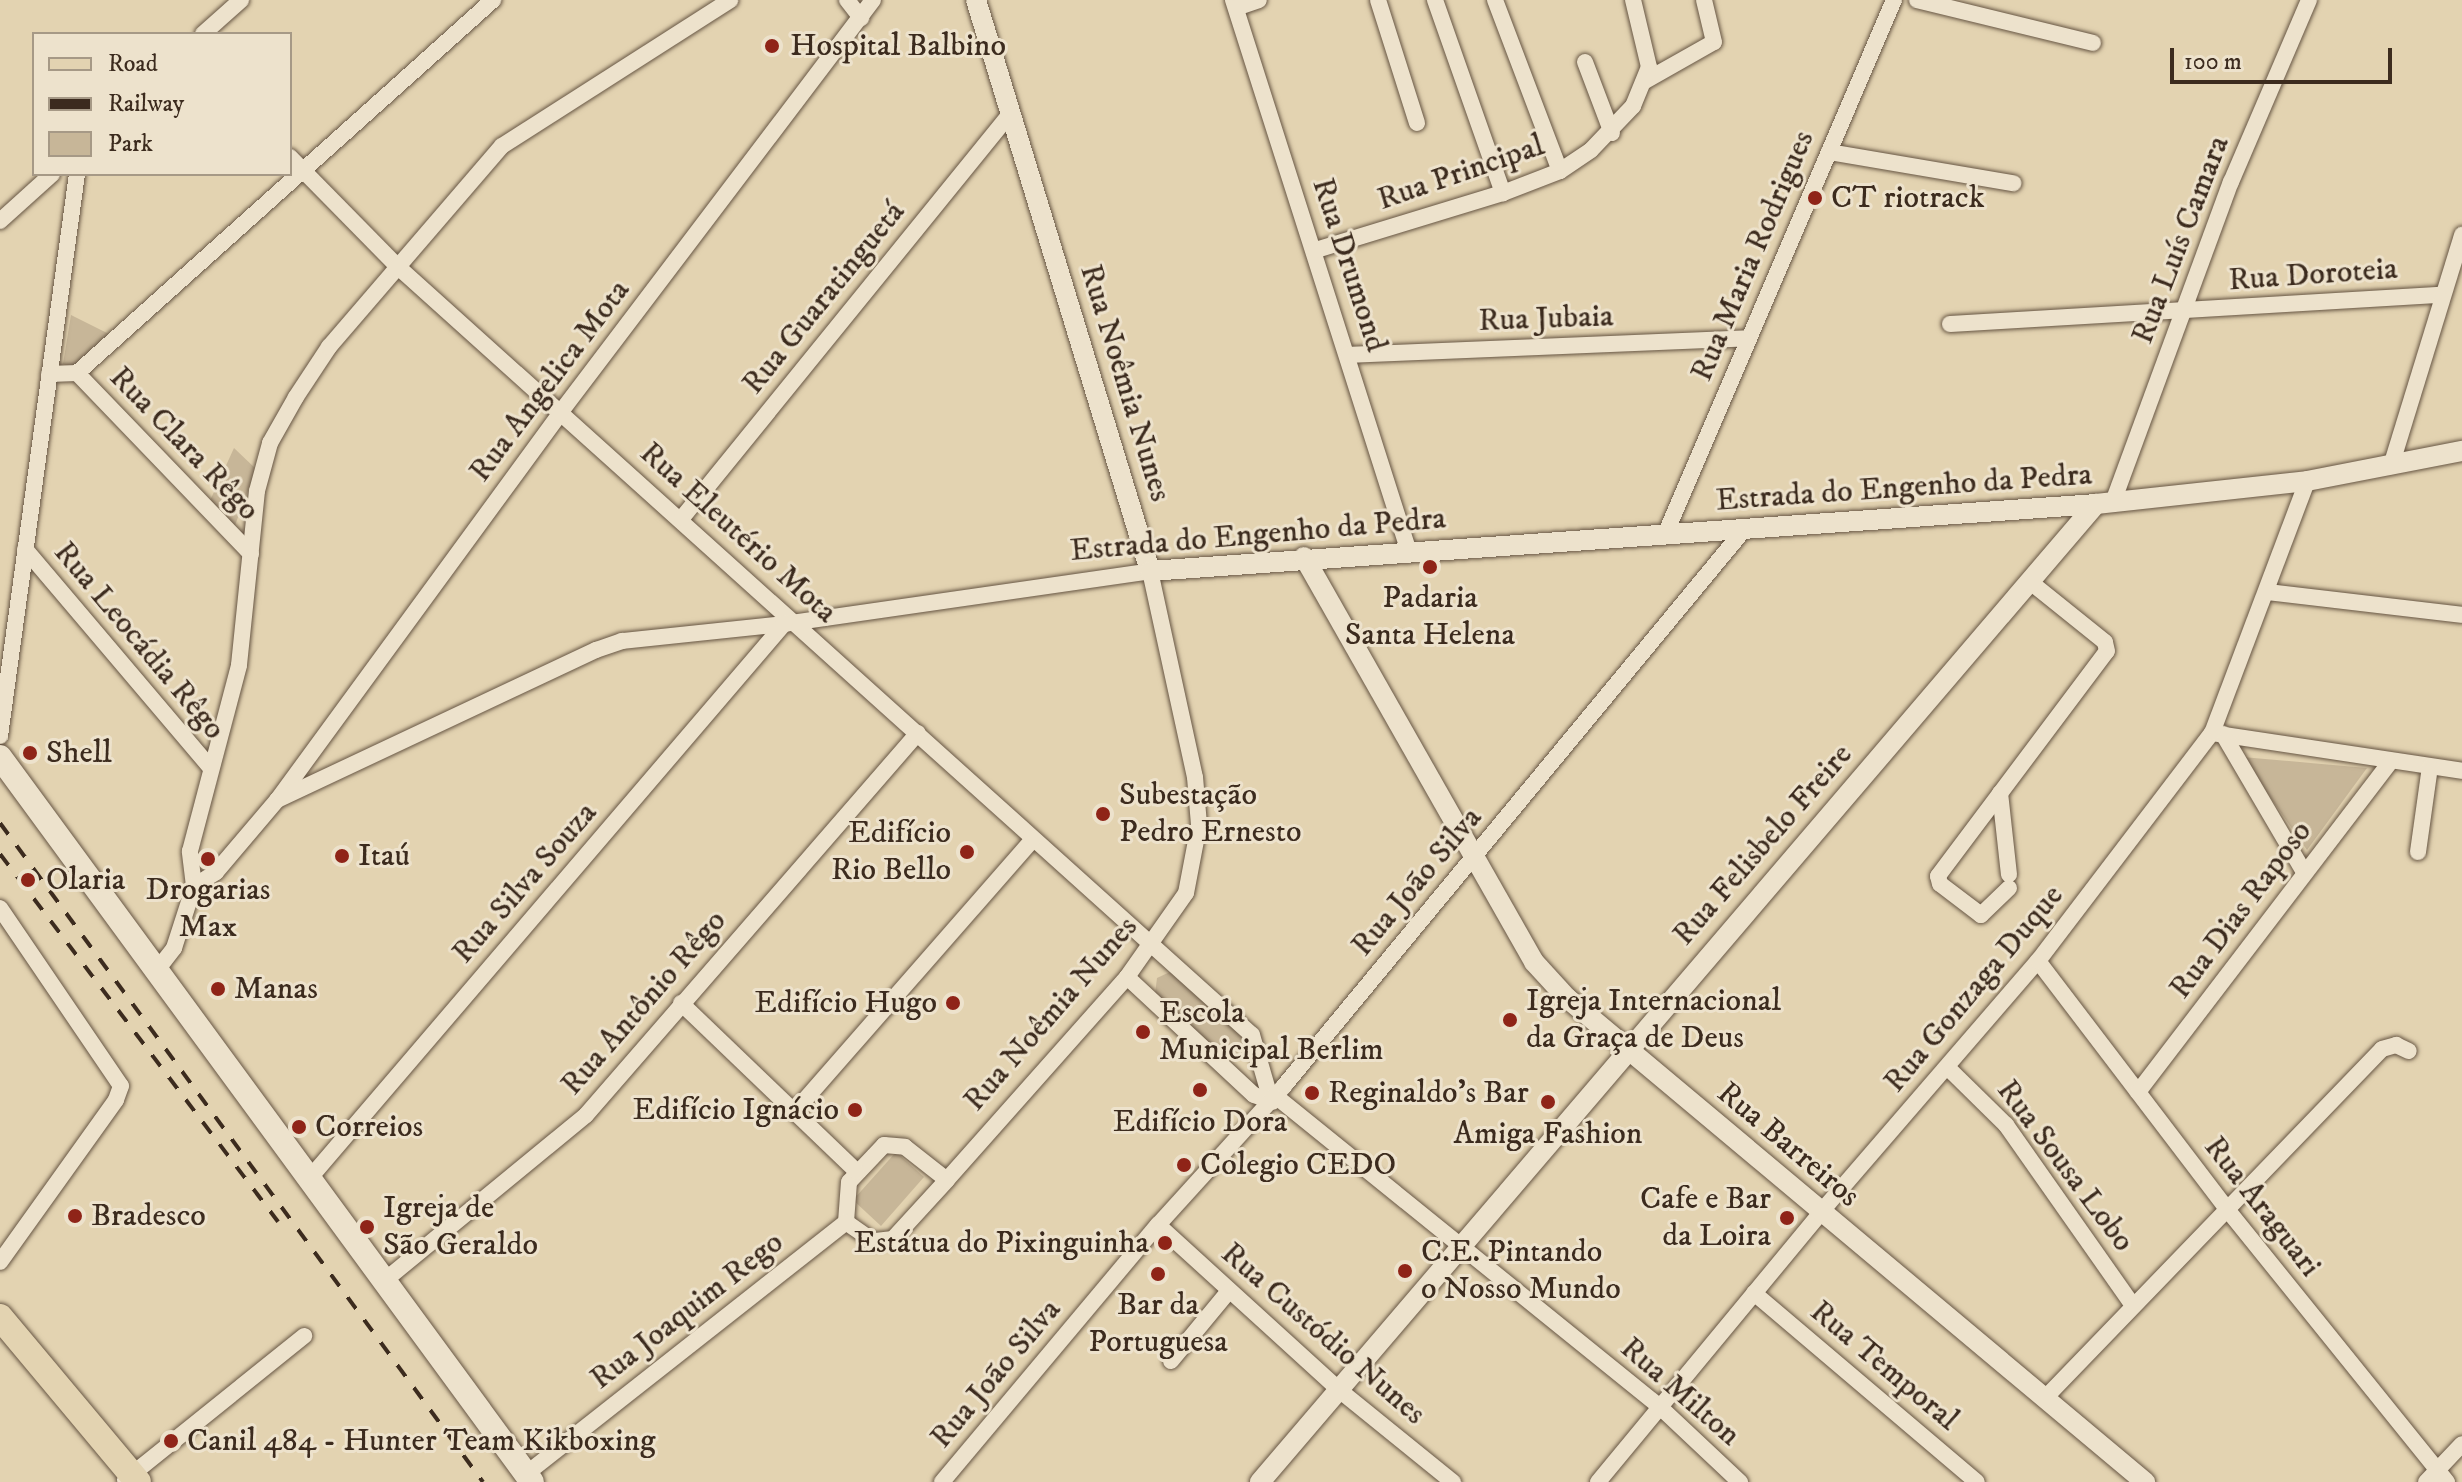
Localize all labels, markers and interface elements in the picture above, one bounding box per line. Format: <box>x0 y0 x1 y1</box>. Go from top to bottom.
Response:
place label: Hospital Balbino <box>790 27 1006 65</box>
legend <box>32 32 292 176</box>
scale bar <box>2174 32 2396 82</box>
marker: Hospital Balbino <box>761 35 783 57</box>
text: 100 m <box>2184 47 2242 77</box>
text: Road <box>108 49 158 79</box>
text: Railway <box>108 89 184 119</box>
street label: Rua Maria Rodrigues <box>1683 125 1823 387</box>
street label: Rua Principal <box>1373 127 1549 219</box>
text: Park <box>108 129 153 159</box>
street label: Rua Luís Camara <box>2124 131 2238 349</box>
street label: Rua Drumond <box>1303 173 1395 357</box>
place label: CT riotrack <box>1831 179 1984 217</box>
marker: CT riotrack <box>1806 189 1824 207</box>
street label: Rua Guaratinguetá <box>734 194 914 402</box>
street label: Rua Doroteia <box>2227 250 2399 300</box>
street label: Rua Noêmia Nunes <box>1071 260 1179 506</box>
street label: Rua Angelica Mota <box>461 272 639 490</box>
street label: Rua Jubaia <box>1478 297 1614 341</box>
street label: Rua Clara Rêgo <box>101 359 267 529</box>
street label: Rua Eleutério Mota <box>631 434 845 632</box>
street label: Estrada do Engenho da Pedra <box>1715 456 2093 520</box>
street label: Estrada do Engenho da Pedra <box>1068 499 1448 571</box>
street label: Rua Leocádia Rêgo <box>45 534 233 748</box>
marker: Padaria Santa Helena <box>1421 558 1439 576</box>
place label: Padaria Santa Helena <box>1345 580 1515 655</box>
place label: Shell <box>46 734 112 772</box>
street label: Rua Felisbelo Freire <box>1665 736 1861 954</box>
marker: Shell <box>21 744 39 762</box>
place label: Subestação Pedro Ernesto <box>1119 777 1302 852</box>
street label: Rua Silva Souza <box>444 794 606 972</box>
street label: Rua João Silva <box>1343 800 1491 964</box>
marker: Subestação Pedro Ernesto <box>1094 805 1112 823</box>
street label: Rua Dias Raposo <box>2162 813 2320 1007</box>
place label: Edifício Rio Bello <box>831 815 951 890</box>
place label: Itaú <box>358 837 410 875</box>
marker: Edifício Rio Bello <box>958 843 976 861</box>
marker: Itaú <box>333 847 351 865</box>
marker: Drogarias Max <box>199 850 217 868</box>
place label: Olaria <box>46 861 125 899</box>
marker: Olaria <box>17 869 39 891</box>
place label: Drogarias Max <box>146 872 270 947</box>
street label: Rua Gonzaga Duque <box>1876 877 2072 1101</box>
street label: Rua Antônio Rêgo <box>553 903 735 1103</box>
street label: Rua Noêmia Nunes <box>956 909 1146 1119</box>
place label: Manas <box>234 970 318 1008</box>
marker: Manas <box>209 980 227 998</box>
place label: Igreja Internacional da Graça de Deus <box>1526 983 1781 1058</box>
place label: Edifício Hugo <box>754 984 937 1022</box>
marker: Edifício Hugo <box>944 994 962 1012</box>
place label: Escola Municipal Berlim <box>1159 995 1383 1070</box>
marker: Igreja Internacional da Graça de Deus <box>1501 1011 1519 1029</box>
marker: Escola Municipal Berlim <box>1134 1023 1152 1041</box>
street label: Rua Sousa Lobo <box>1988 1072 2142 1260</box>
place label: Reginaldo's Bar <box>1328 1074 1529 1112</box>
street label: Rua Barreiros <box>1709 1074 1867 1216</box>
marker: Edifício Dora <box>1191 1081 1209 1099</box>
marker: Reginaldo's Bar <box>1303 1084 1321 1102</box>
place label: Edifício Ignácio <box>633 1091 839 1129</box>
marker: Amiga Fashion <box>1539 1093 1557 1111</box>
marker: Edifício Ignácio <box>846 1101 864 1119</box>
place label: Edifício Dora <box>1113 1103 1287 1141</box>
place label: Correios <box>315 1108 423 1146</box>
place label: Amiga Fashion <box>1454 1115 1642 1153</box>
marker: Correios <box>290 1118 308 1136</box>
street label: Rua Araguari <box>2195 1129 2329 1285</box>
place label: Colegio CEDO <box>1200 1146 1396 1184</box>
marker: Colegio CEDO <box>1175 1156 1193 1174</box>
place label: Cafe e Bar da Loira <box>1640 1181 1771 1256</box>
place label: Igreja de São Geraldo <box>383 1190 538 1265</box>
place label: Bradesco <box>91 1197 206 1235</box>
marker: Bradesco <box>66 1207 84 1225</box>
marker: Cafe e Bar da Loira <box>1778 1209 1796 1227</box>
marker: Igreja de São Geraldo <box>358 1218 376 1236</box>
street label: Rua Joaquim Rego <box>583 1224 791 1398</box>
place label: Estátua do Pixinguinha <box>853 1224 1149 1262</box>
marker: Estátua do Pixinguinha <box>1156 1234 1174 1252</box>
place label: C.E. Pintando o Nosso Mundo <box>1421 1234 1621 1309</box>
street label: Rua Custódio Nunes <box>1213 1235 1433 1433</box>
marker: C.E. Pintando o Nosso Mundo <box>1396 1262 1414 1280</box>
marker: Bar da Portuguesa <box>1149 1265 1167 1283</box>
place label: Bar da Portuguesa <box>1088 1287 1228 1362</box>
street label: Rua João Silva <box>922 1292 1070 1456</box>
street label: Rua Temporal <box>1802 1293 1966 1439</box>
street label: Rua Milton <box>1612 1329 1748 1455</box>
place label: Canil 484 - Hunter Team Kikboxing <box>187 1422 656 1460</box>
marker: Canil 484 - Hunter Team Kikboxing <box>162 1432 180 1450</box>

